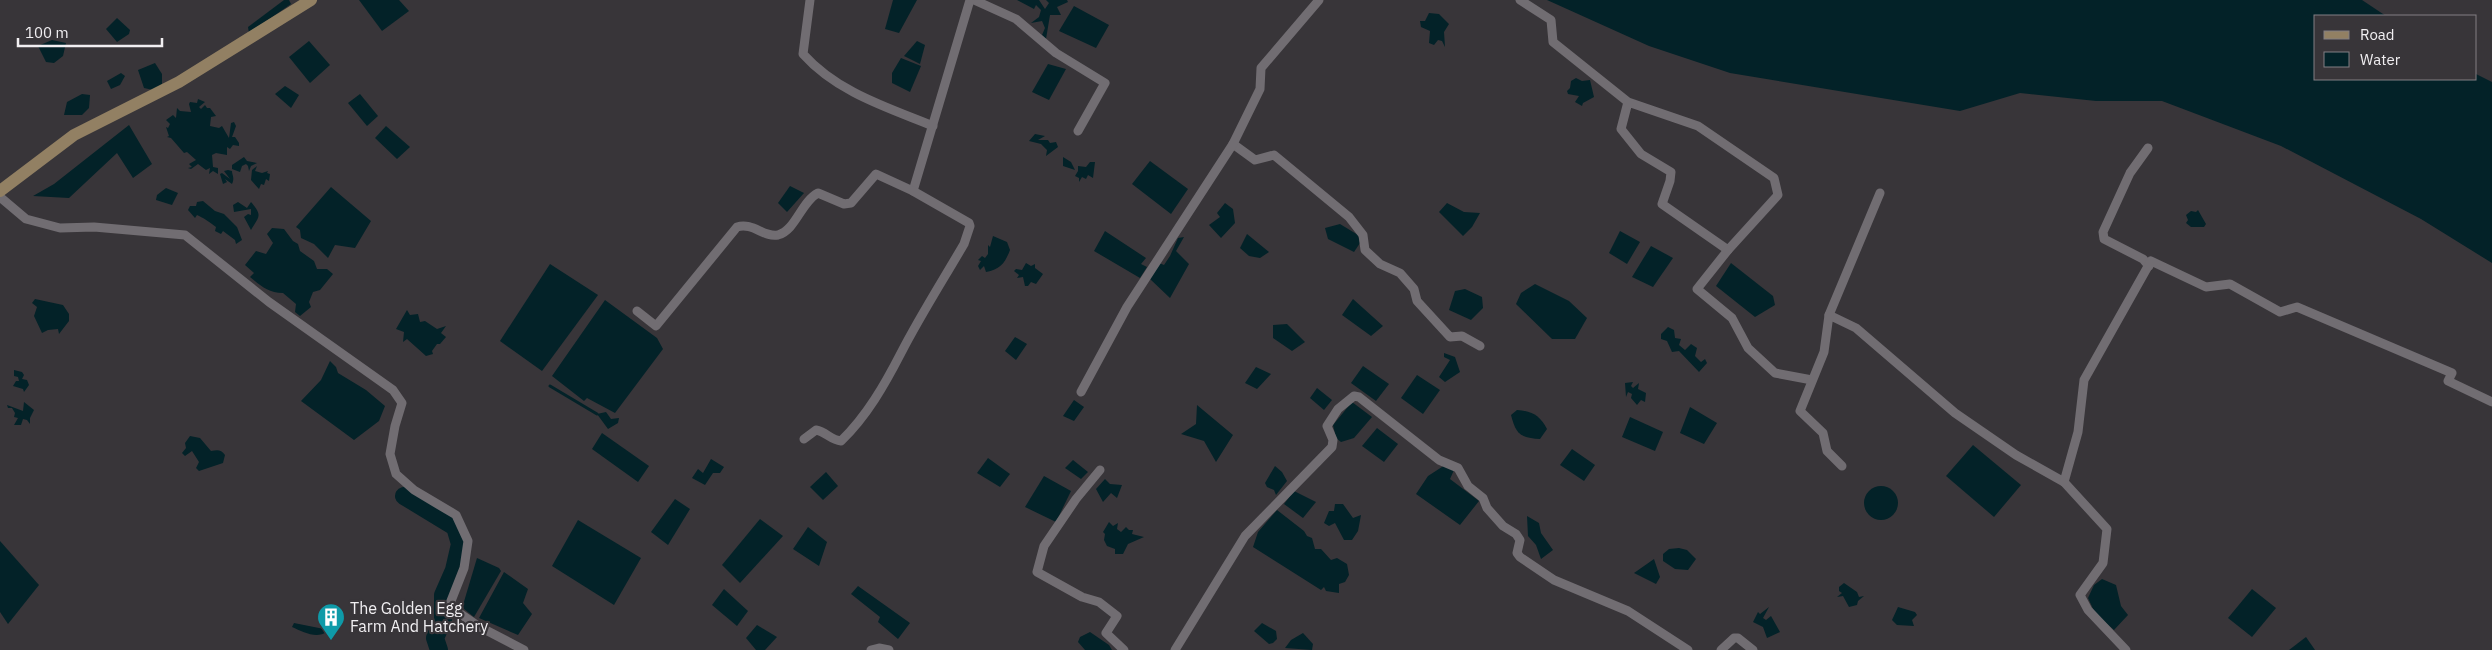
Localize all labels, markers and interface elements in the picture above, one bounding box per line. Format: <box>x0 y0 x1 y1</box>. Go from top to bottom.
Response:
scale bar <box>18 15 161 47</box>
legend <box>2314 15 2477 80</box>
text: 100 m <box>25 23 69 42</box>
text: Road <box>2360 25 2395 44</box>
text: Water <box>2360 50 2401 69</box>
place label: The Golden Egg Farm And Hatchery <box>350 598 488 636</box>
building icon: The Golden Egg Farm And Hatchery <box>316 602 346 641</box>

